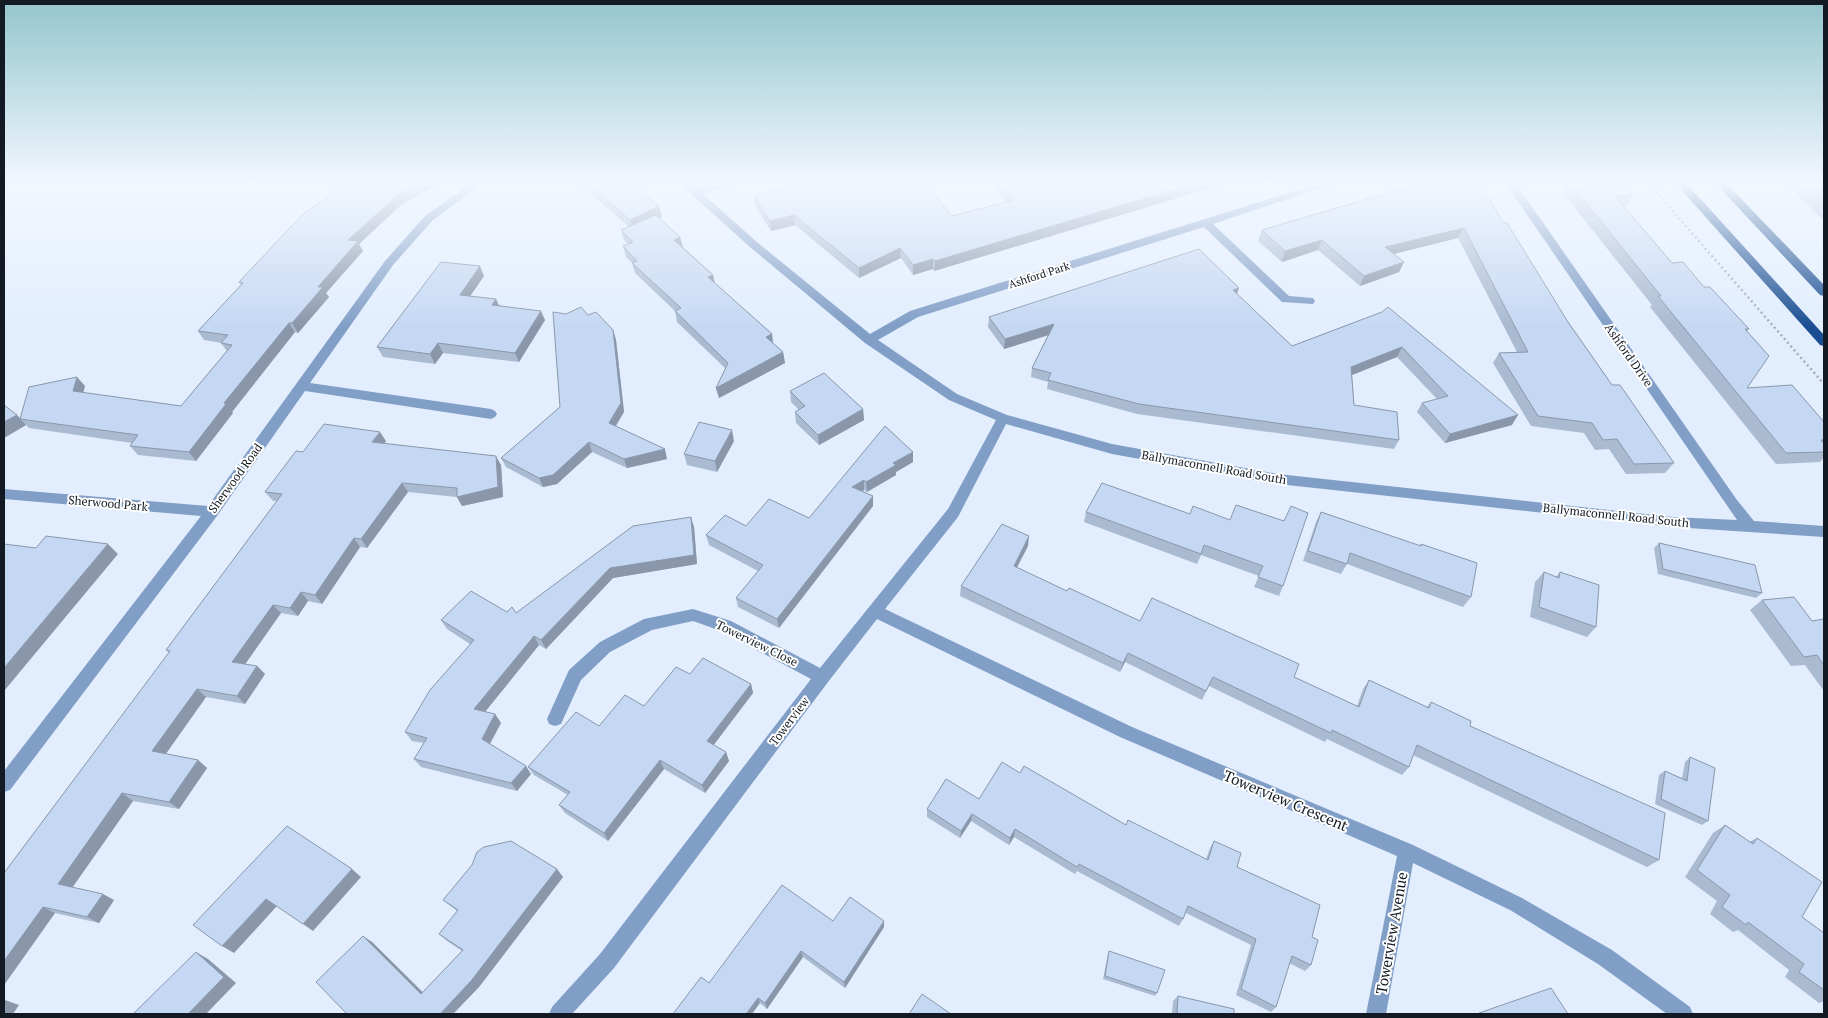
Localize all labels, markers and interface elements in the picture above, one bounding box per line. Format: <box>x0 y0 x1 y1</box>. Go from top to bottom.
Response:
street label: Ashford Park <box>1007 258 1072 291</box>
street label: Ashford Drive <box>1602 320 1656 390</box>
street label: Sherwood Road <box>205 440 266 516</box>
street label: Ballymaconnell Road South <box>1140 447 1288 487</box>
street label: Sherwood Park <box>68 492 149 514</box>
street label: Ballymaconnell Road South <box>1542 500 1690 530</box>
street label: Towerview Close <box>714 617 800 669</box>
street label: Towerview <box>766 693 812 748</box>
street label: Towerview Crescent <box>1221 765 1352 835</box>
street label: Towerview Avenue <box>1370 870 1412 996</box>

